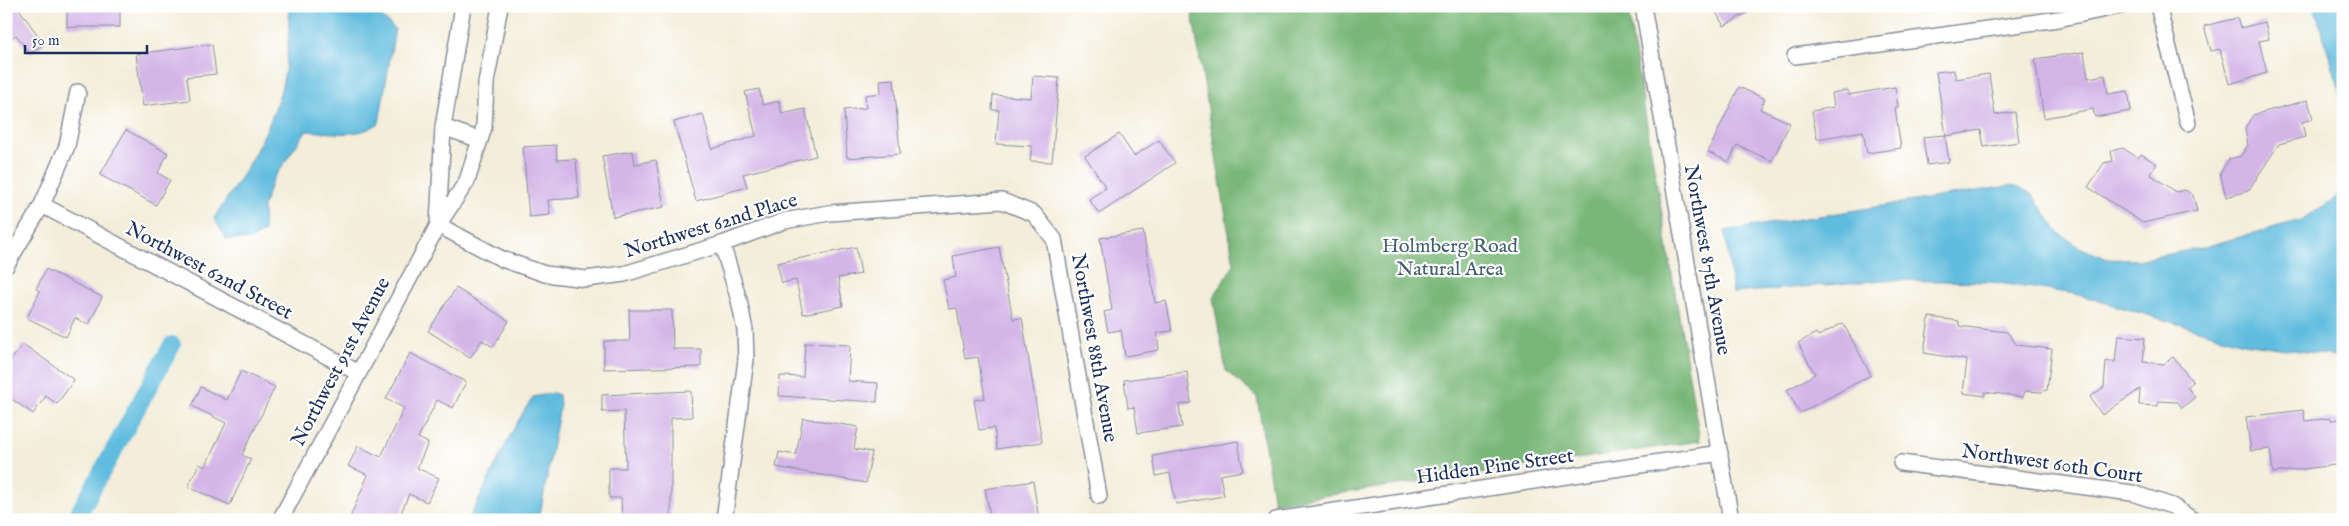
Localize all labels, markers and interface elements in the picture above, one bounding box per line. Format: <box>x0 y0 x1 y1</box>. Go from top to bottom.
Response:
scale bar <box>25 22 148 54</box>
text: 50 m <box>32 31 60 50</box>
street label: Northwest 87th Avenue <box>1678 163 1736 357</box>
street label: Northwest 62nd Place <box>622 188 800 264</box>
street label: Northwest 62nd Street <box>121 216 297 326</box>
park label: Holmberg Road Natural Area <box>1382 234 1518 282</box>
street label: Northwest 88th Avenue <box>1065 252 1123 444</box>
street label: Northwest 91st Avenue <box>286 273 396 451</box>
street label: Northwest 60th Court <box>1960 439 2144 489</box>
street label: Hidden Pine Street <box>1415 444 1575 490</box>

